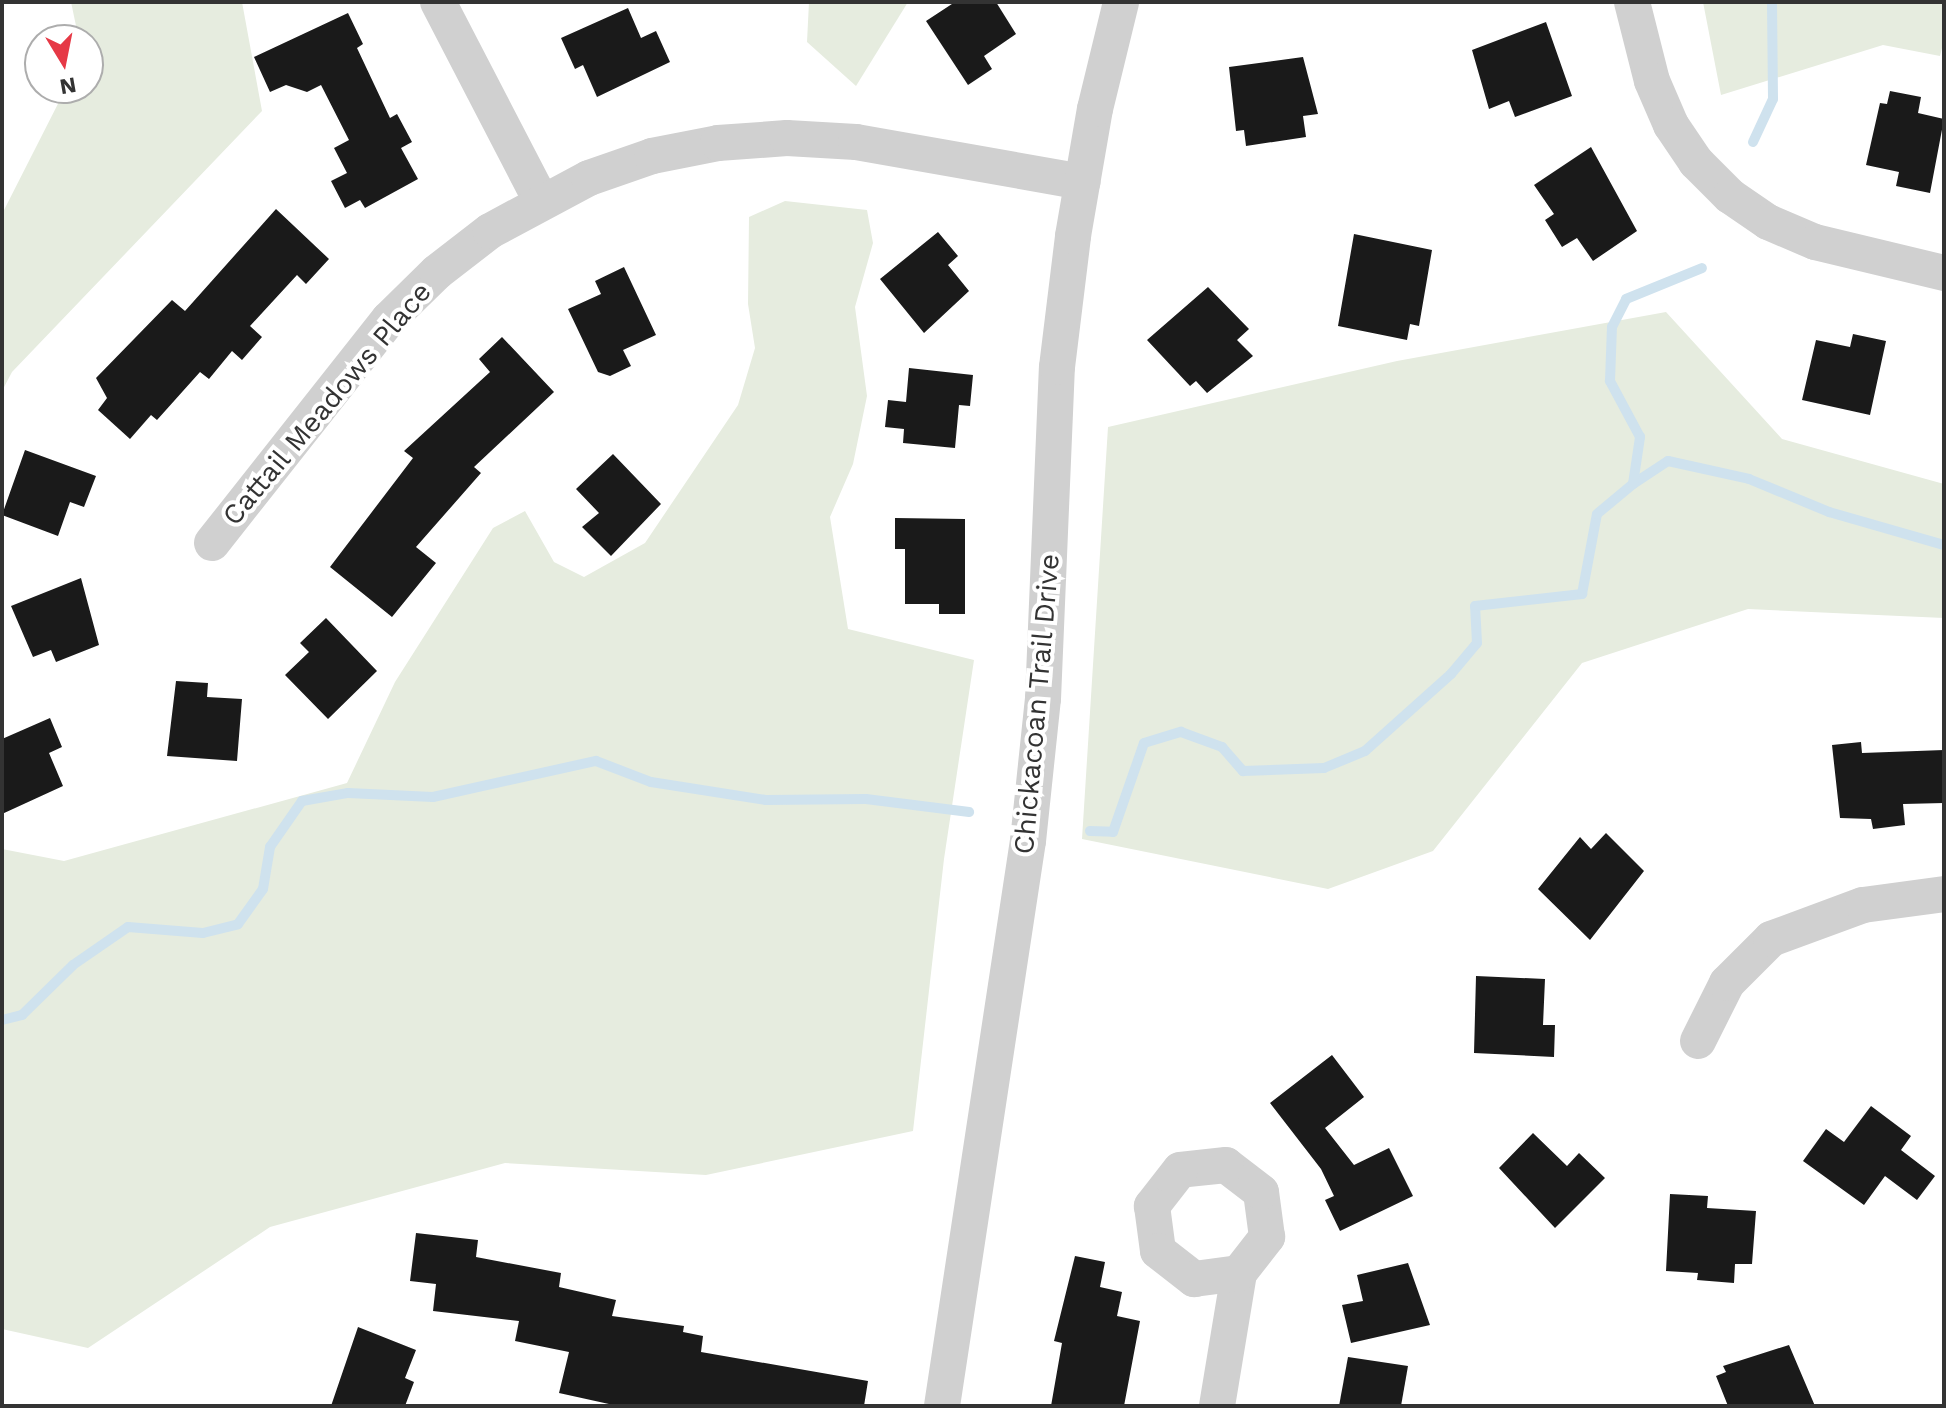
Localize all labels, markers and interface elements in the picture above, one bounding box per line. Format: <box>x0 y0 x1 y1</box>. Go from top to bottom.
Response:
north arrow <box>24 24 104 104</box>
text: N <box>58 72 78 100</box>
street label: Cattail Meadows Place <box>215 275 439 533</box>
street label: Chickacoan Trail Drive <box>1007 551 1067 857</box>

